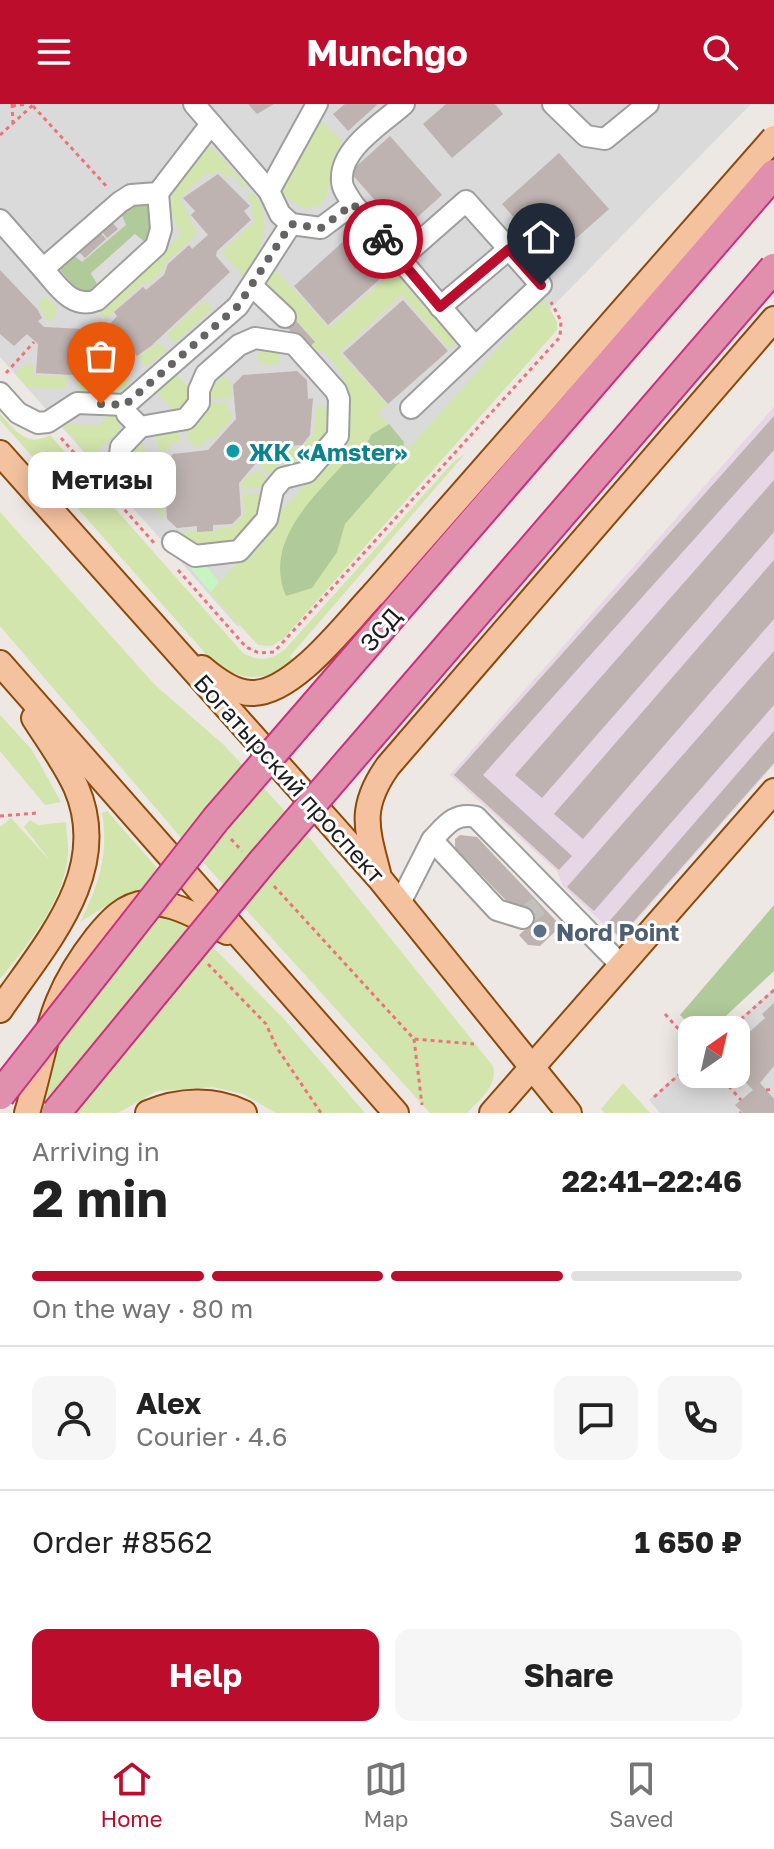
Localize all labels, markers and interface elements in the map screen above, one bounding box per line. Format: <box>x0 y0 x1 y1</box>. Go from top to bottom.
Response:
icon: menu <box>32 30 76 74</box>
icon: search <box>698 30 742 74</box>
text: Munchgo <box>306 31 468 74</box>
courier <box>343 199 423 279</box>
pin <box>507 203 575 285</box>
icon: home <box>519 215 563 259</box>
icon: bike <box>361 217 405 261</box>
pin <box>67 322 135 404</box>
icon: bag <box>79 334 123 378</box>
place label: ЖК «Amster» <box>249 437 407 466</box>
marker: ЖК «Amster» <box>224 442 242 460</box>
callout: Метизы <box>27 452 175 508</box>
text: Метизы <box>51 464 153 495</box>
street label: ЗСД <box>353 601 407 657</box>
street label: Богатырский проспект <box>189 668 392 889</box>
place label: Nord Point <box>556 917 679 946</box>
marker: Nord Point <box>531 922 549 940</box>
north arrow <box>678 1016 750 1088</box>
map controls <box>678 1016 750 1088</box>
text: Arriving in <box>32 1136 160 1167</box>
text: 22:41–22:46 <box>562 1163 742 1199</box>
text: 2 min <box>32 1166 168 1228</box>
text: On the way · 80 m <box>32 1293 253 1324</box>
button: person <box>32 1376 116 1460</box>
button: chat <box>554 1376 638 1460</box>
button: phone <box>658 1376 742 1460</box>
text: Alex <box>136 1385 201 1421</box>
text: Courier · 4.6 <box>136 1421 288 1452</box>
text: Order #8562 <box>32 1524 212 1560</box>
text: 1 650 ₽ <box>634 1524 742 1560</box>
button: Help <box>32 1629 379 1721</box>
button: Share <box>395 1629 742 1721</box>
tab: Home <box>100 1757 163 1832</box>
tab: Map <box>363 1757 408 1832</box>
tab: Saved <box>609 1757 674 1832</box>

